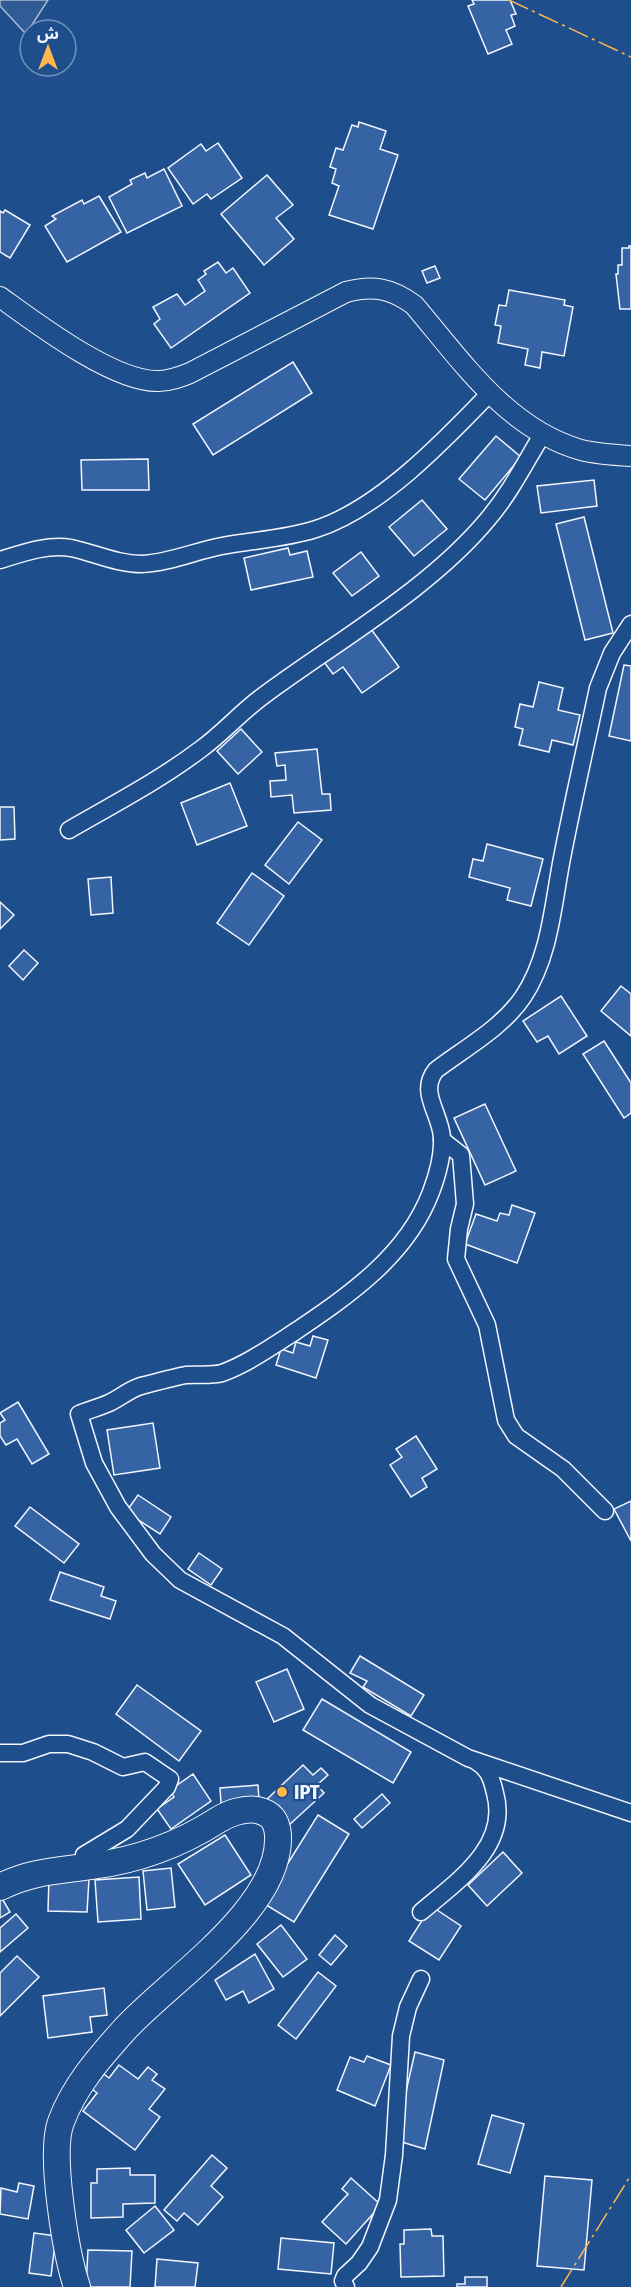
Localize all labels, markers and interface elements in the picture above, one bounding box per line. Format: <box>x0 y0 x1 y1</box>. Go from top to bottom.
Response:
north arrow <box>18 18 78 78</box>
text: ش <box>37 24 59 43</box>
place label: IPT <box>294 1780 320 1804</box>
marker: IPT <box>275 1785 289 1799</box>

